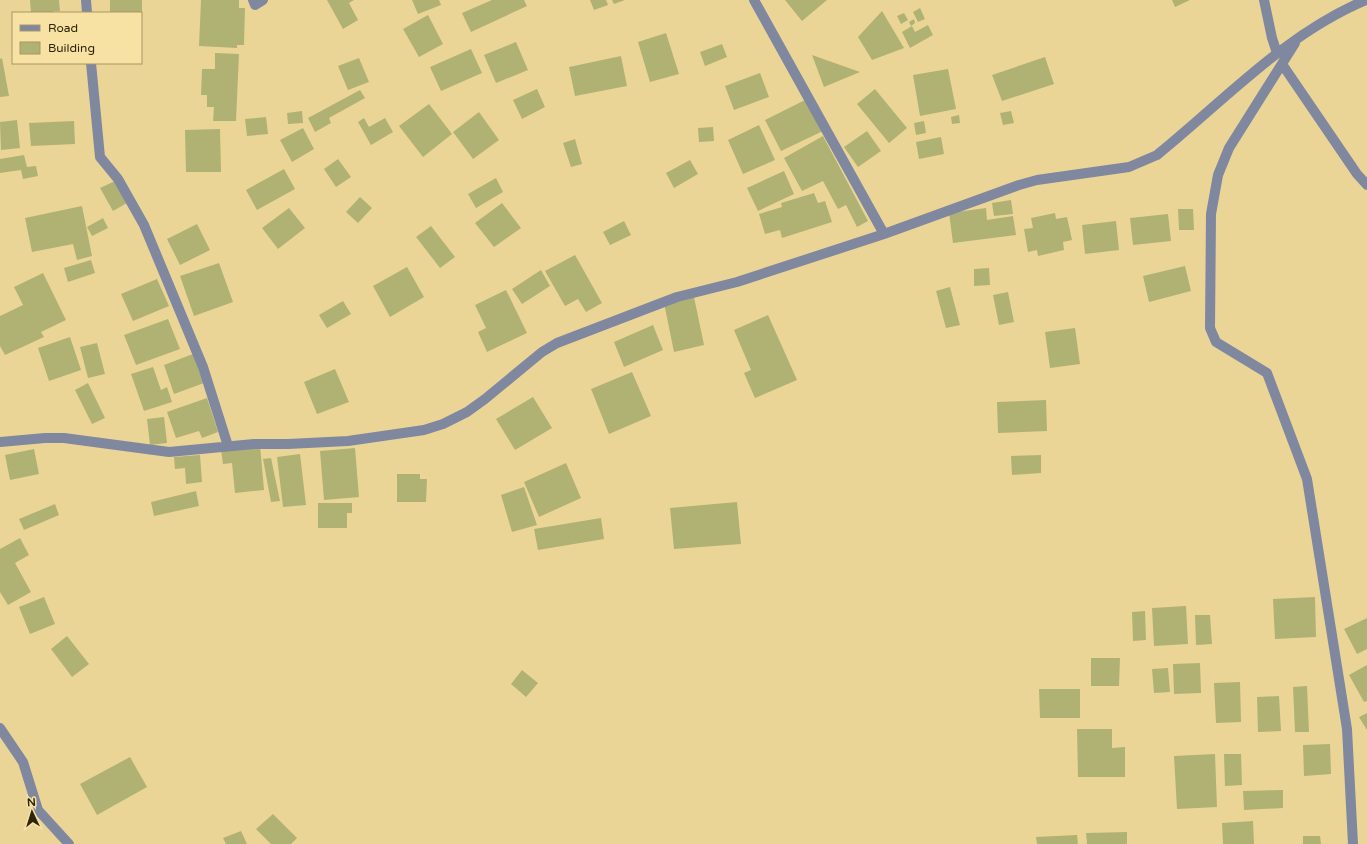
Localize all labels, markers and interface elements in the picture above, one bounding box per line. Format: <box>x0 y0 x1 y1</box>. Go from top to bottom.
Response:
legend <box>12 12 142 64</box>
text: Road <box>48 21 78 35</box>
text: Building <box>48 41 95 55</box>
north arrow <box>12 792 52 832</box>
text: N <box>26 796 36 809</box>

